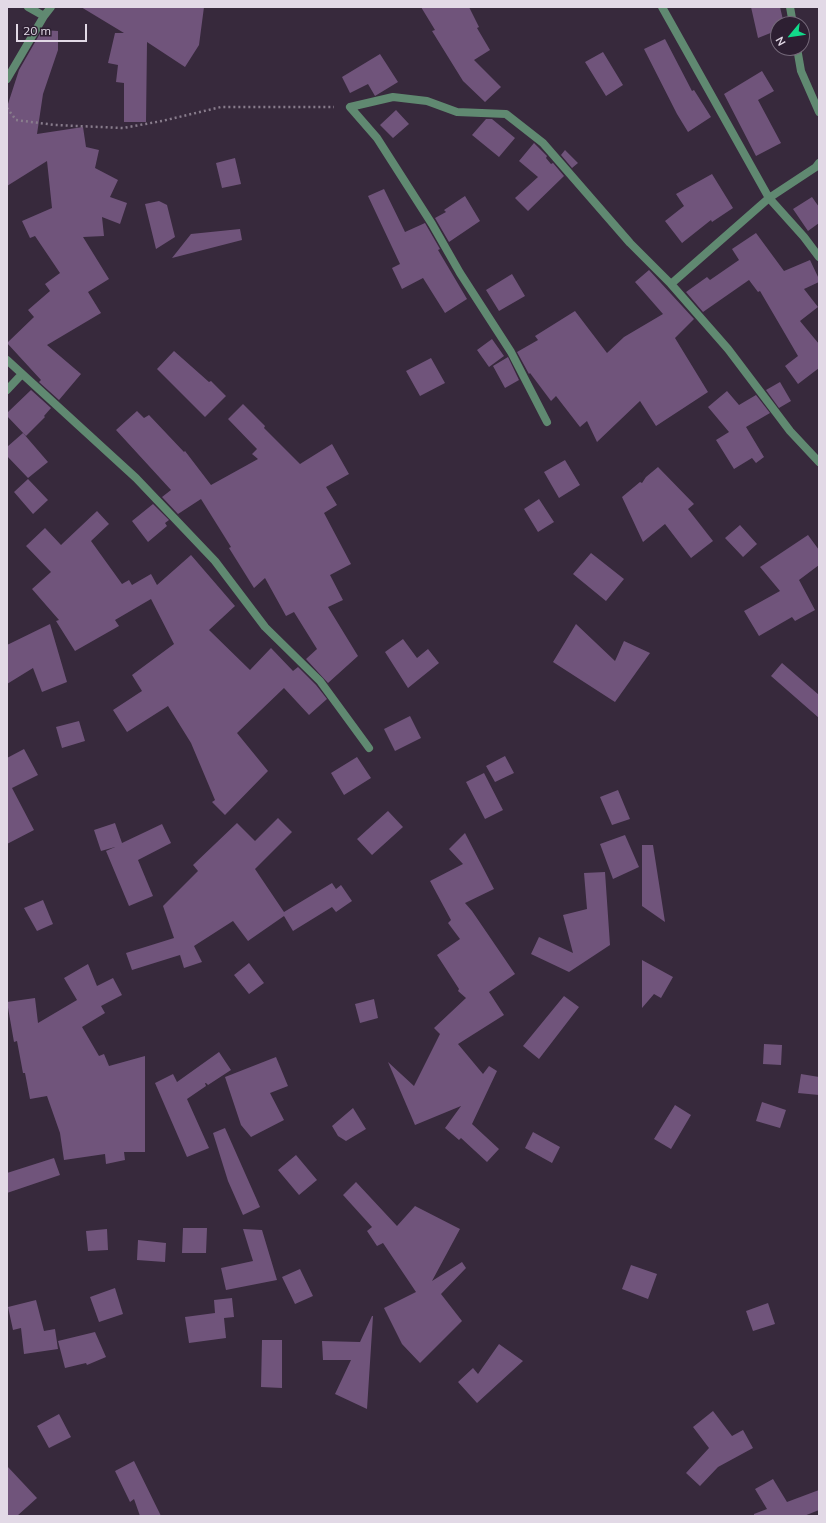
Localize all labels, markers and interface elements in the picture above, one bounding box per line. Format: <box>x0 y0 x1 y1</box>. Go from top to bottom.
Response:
scale bar <box>18 16 89 42</box>
north arrow <box>770 16 810 56</box>
text: 20 m <box>23 23 51 38</box>
text: N <box>772 34 789 48</box>

